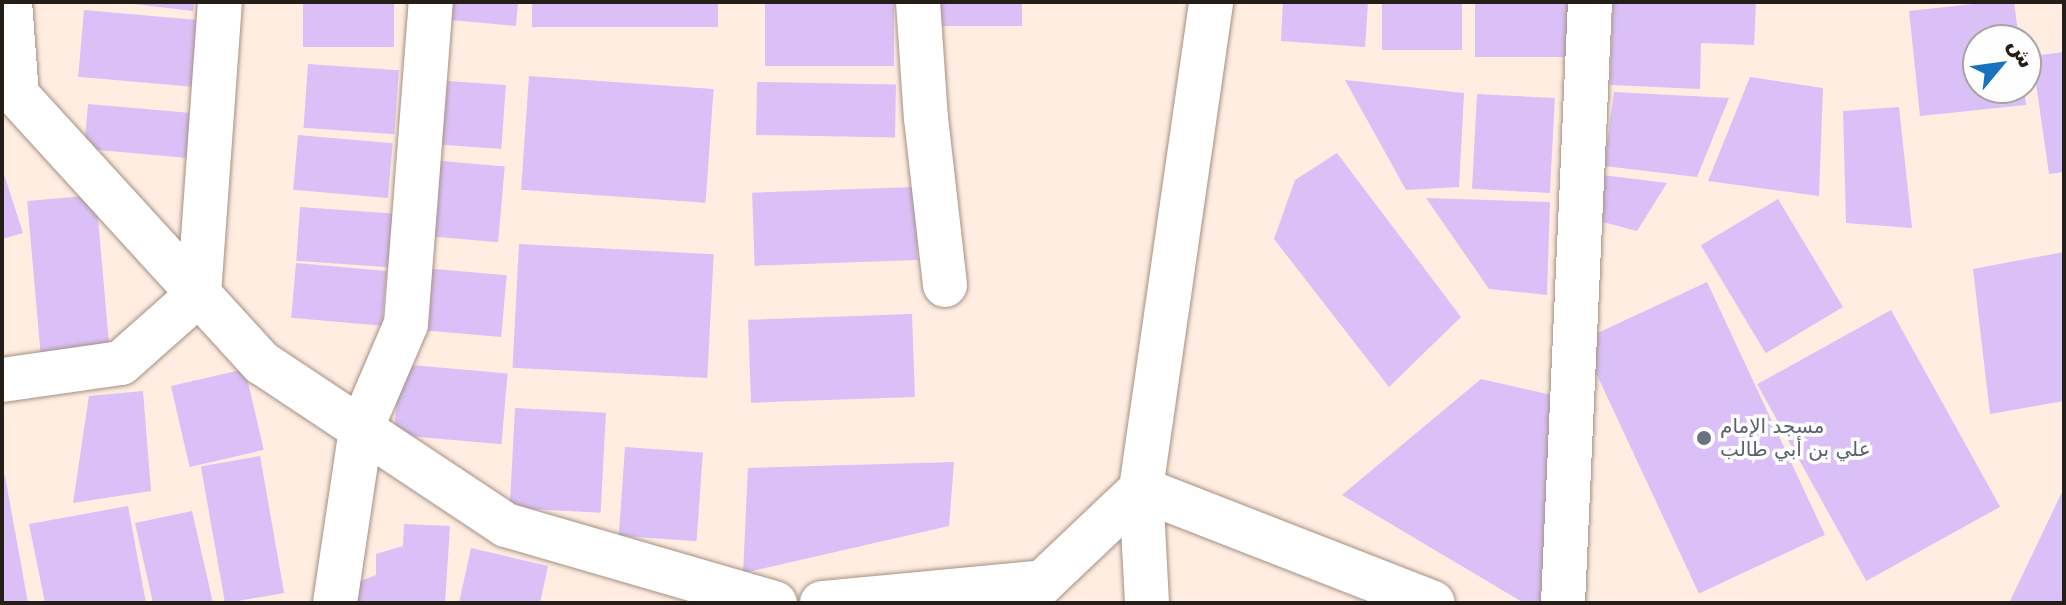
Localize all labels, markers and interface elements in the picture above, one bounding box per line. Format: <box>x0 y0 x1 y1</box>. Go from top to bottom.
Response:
north arrow <box>1962 24 2042 104</box>
text: ش <box>2003 34 2040 72</box>
place label: مسجد الإمام علي بن أبي طالب <box>1720 414 1871 461</box>
marker: مسجد الإمام علي بن أبي طالب <box>1695 429 1713 447</box>

